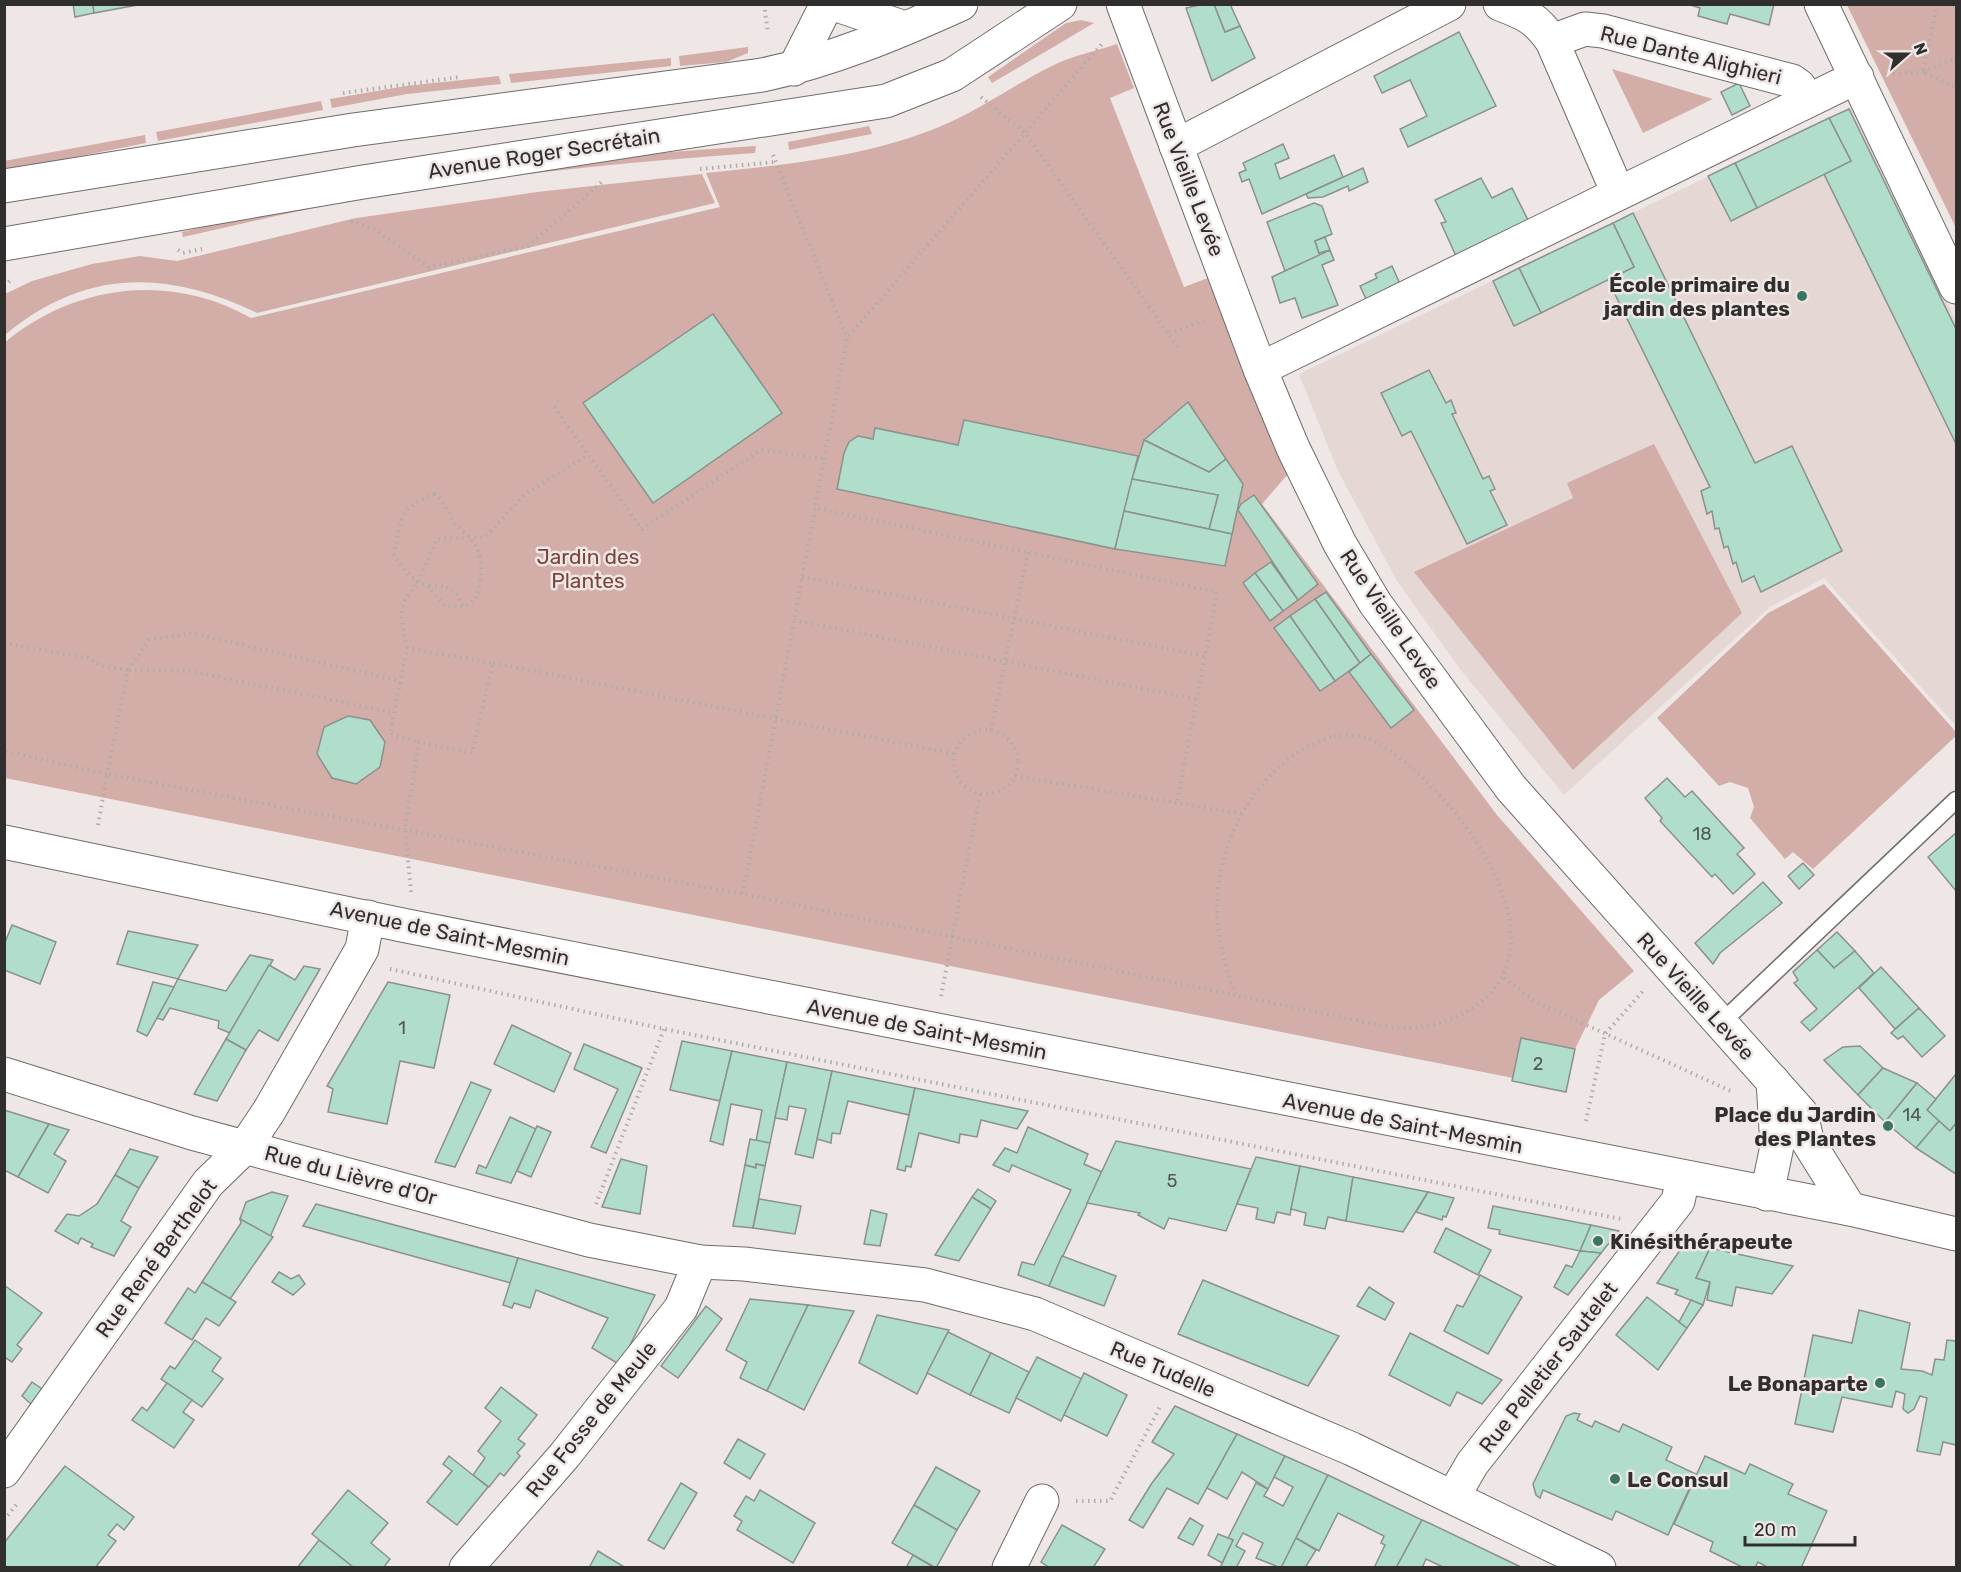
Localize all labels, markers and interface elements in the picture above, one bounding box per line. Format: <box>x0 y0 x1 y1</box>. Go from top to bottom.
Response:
street label: Rue Dante Alighieri <box>1598 20 1784 90</box>
north arrow <box>1877 24 1937 84</box>
text: N <box>1910 40 1931 58</box>
street label: Rue Vieille Levée <box>1148 98 1230 260</box>
street label: Avenue Roger Secrétain <box>426 122 662 184</box>
place label: École primaire du jardin des plantes <box>1602 272 1790 321</box>
marker: École primaire du jardin des plantes <box>1795 289 1809 303</box>
park label: Jardin des Plantes <box>537 544 640 593</box>
street label: Rue Vieille Levée <box>1335 544 1447 694</box>
house number: 18 <box>1692 823 1712 845</box>
street label: Avenue de Saint-Mesmin <box>328 895 572 971</box>
street label: Rue Vieille Levée <box>1632 927 1760 1065</box>
street label: Avenue de Saint-Mesmin <box>805 993 1049 1065</box>
house number: 1 <box>398 1017 406 1039</box>
house number: 2 <box>1533 1053 1543 1075</box>
street label: Avenue de Saint-Mesmin <box>1281 1087 1525 1159</box>
place label: Place du Jardin des Plantes <box>1714 1102 1876 1151</box>
house number: 14 <box>1903 1104 1921 1126</box>
marker: Place du Jardin des Plantes <box>1881 1119 1895 1133</box>
street label: Rue du Lièvre d'Or <box>262 1140 440 1210</box>
house number: 5 <box>1167 1170 1177 1192</box>
street label: Rue René Berthelot <box>90 1174 222 1342</box>
place label: Kinésithérapeute <box>1610 1229 1793 1254</box>
marker: Kinésithérapeute <box>1591 1234 1605 1248</box>
street label: Rue Pelletier Sautelet <box>1473 1276 1623 1458</box>
street label: Rue Fosse de Meule <box>521 1336 661 1502</box>
street label: Rue Tudelle <box>1107 1336 1219 1402</box>
place label: Le Bonaparte <box>1728 1371 1868 1396</box>
marker: Le Bonaparte <box>1873 1376 1887 1390</box>
place label: Le Consul <box>1627 1467 1729 1492</box>
marker: Le Consul <box>1608 1472 1622 1486</box>
scale bar <box>1745 1509 1854 1547</box>
text: 20 m <box>1754 1519 1796 1541</box>

